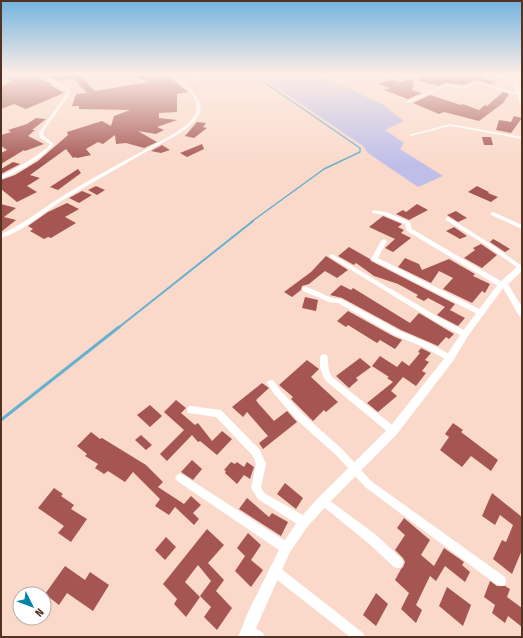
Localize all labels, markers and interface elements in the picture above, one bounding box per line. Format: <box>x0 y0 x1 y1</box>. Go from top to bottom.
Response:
north arrow <box>12 586 52 626</box>
text: N <box>32 606 46 619</box>

